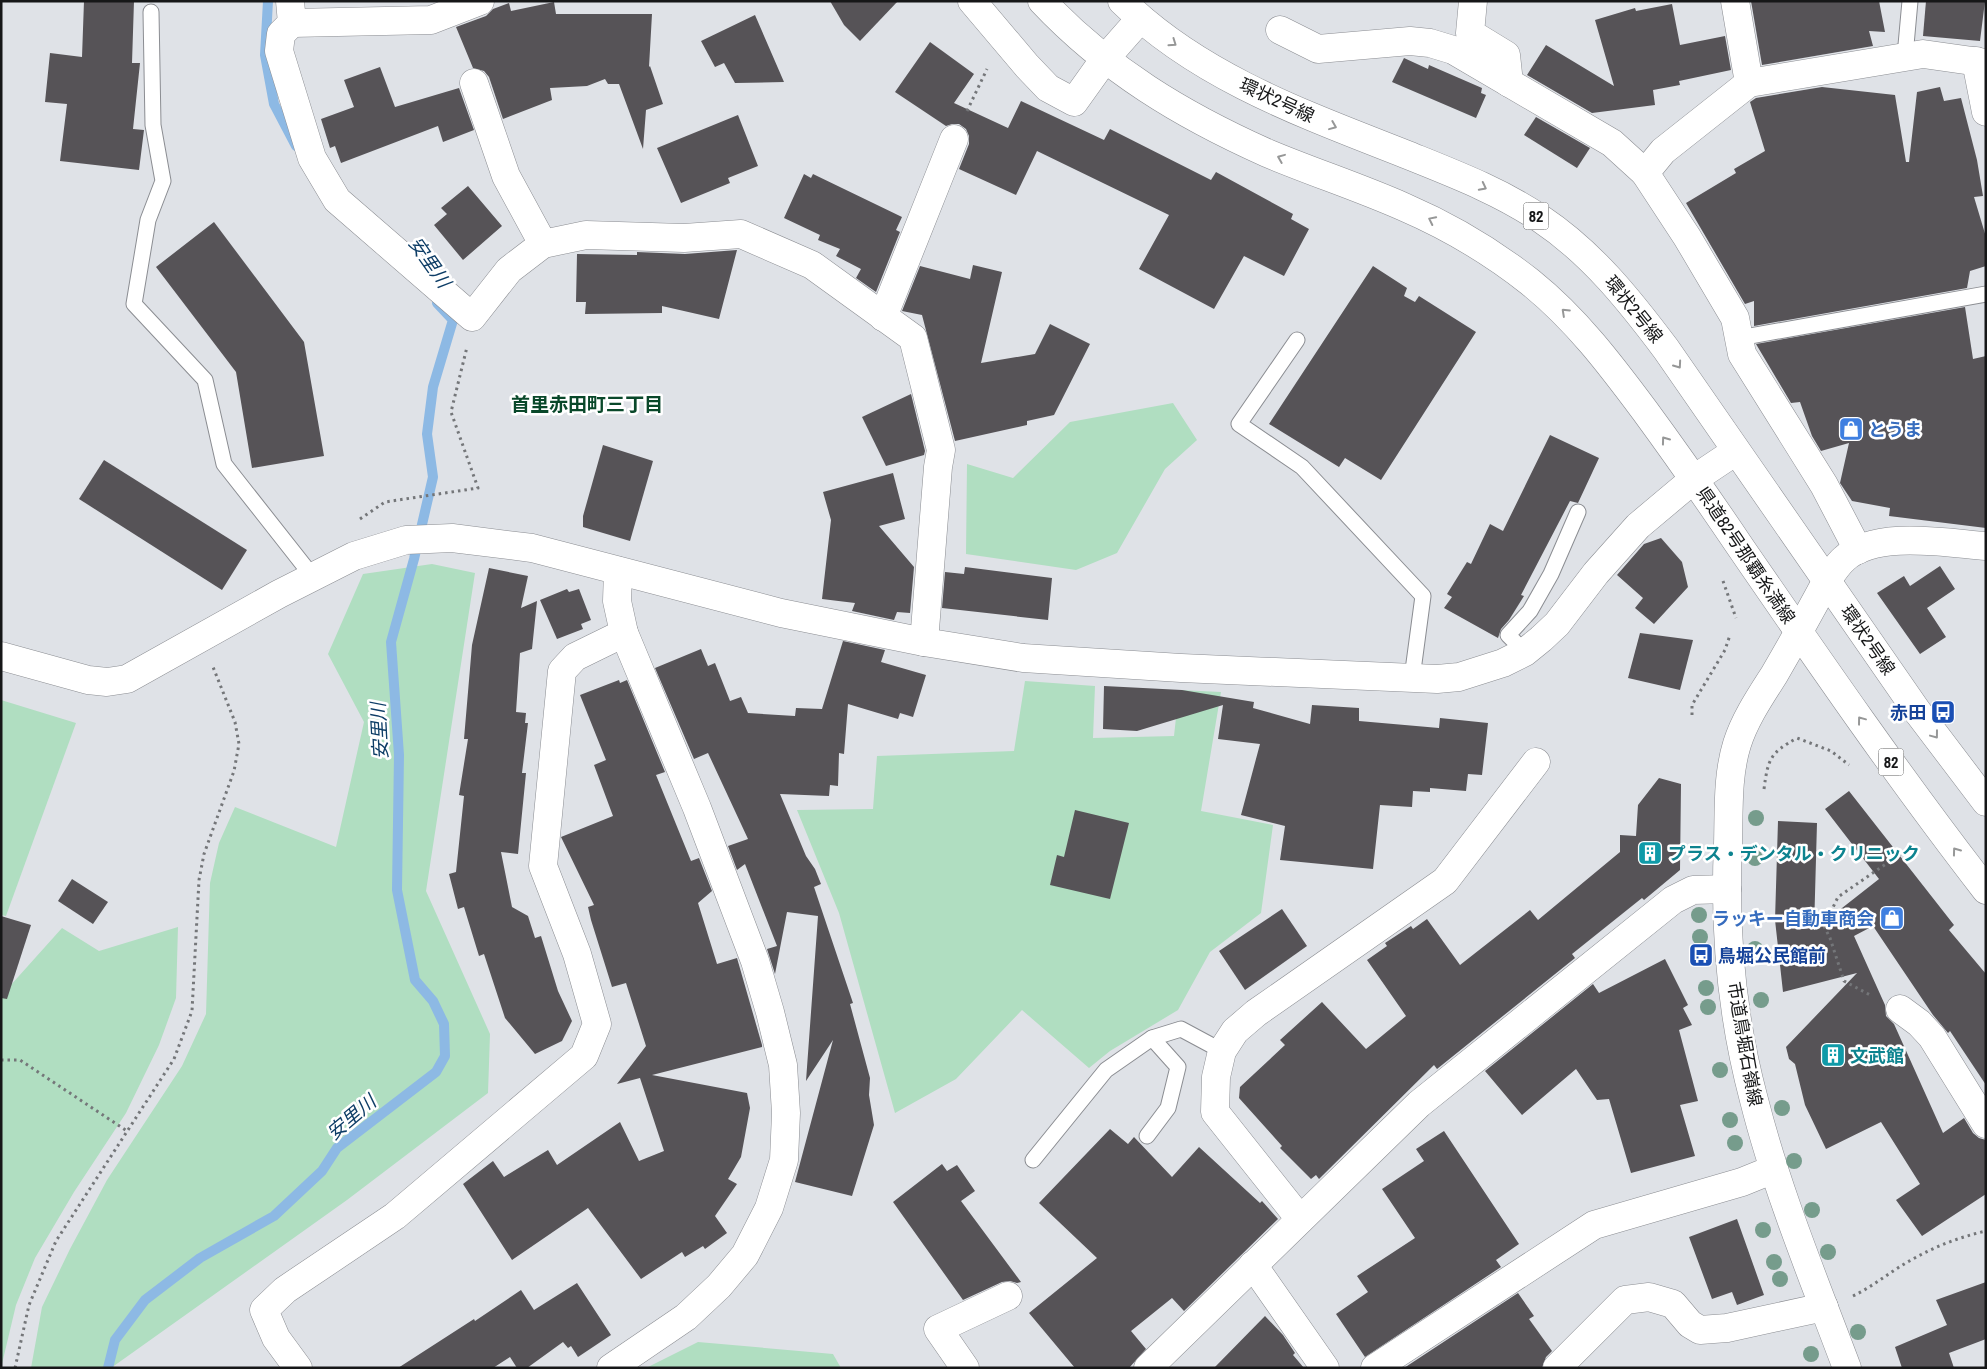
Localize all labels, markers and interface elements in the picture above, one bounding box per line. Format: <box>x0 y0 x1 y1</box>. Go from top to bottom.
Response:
one-way arrow <box>1167 37 1177 46</box>
street label: 環状2号線 <box>1235 72 1319 128</box>
one-way arrow <box>1328 120 1336 130</box>
one-way arrow <box>1278 154 1286 164</box>
one-way arrow <box>1478 181 1487 191</box>
road number: 82 <box>1524 202 1548 230</box>
one-way arrow <box>1428 216 1437 226</box>
water label: 安里川 <box>403 231 458 294</box>
street label: 環状2号線 <box>1599 270 1669 348</box>
one-way arrow <box>1561 309 1570 318</box>
one-way arrow <box>1672 359 1681 369</box>
district label: 首里赤田町三丁目 <box>511 391 663 417</box>
shop icon: とうま <box>1838 416 1864 442</box>
place label: とうま <box>1868 417 1922 442</box>
one-way arrow <box>1662 436 1672 445</box>
street label: 県道82号那覇糸満線 <box>1691 482 1801 628</box>
street label: 環状2号線 <box>1835 600 1901 680</box>
bus stop icon: 赤田 <box>1930 699 1956 725</box>
water label: 安里川 <box>364 700 393 760</box>
place label: 赤田 <box>1890 700 1926 725</box>
one-way arrow <box>1858 716 1867 726</box>
one-way arrow <box>1930 729 1938 738</box>
road number: 82 <box>1878 749 1904 776</box>
building icon: プラス・デンタル・クリニック <box>1637 840 1663 866</box>
place label: プラス・デンタル・クリニック <box>1668 841 1920 866</box>
one-way arrow <box>1953 847 1962 857</box>
shop icon: ラッキー自動車商会 <box>1879 905 1905 931</box>
place label: ラッキー自動車商会 <box>1712 906 1874 931</box>
bus stop icon: 鳥堀公民館前 <box>1688 942 1714 968</box>
place label: 鳥堀公民館前 <box>1718 943 1826 968</box>
street label: 市道鳥堀石嶺線 <box>1722 980 1768 1108</box>
building icon: 文武館 <box>1820 1042 1846 1068</box>
place label: 文武館 <box>1850 1043 1904 1068</box>
water label: 安里川 <box>321 1087 383 1145</box>

